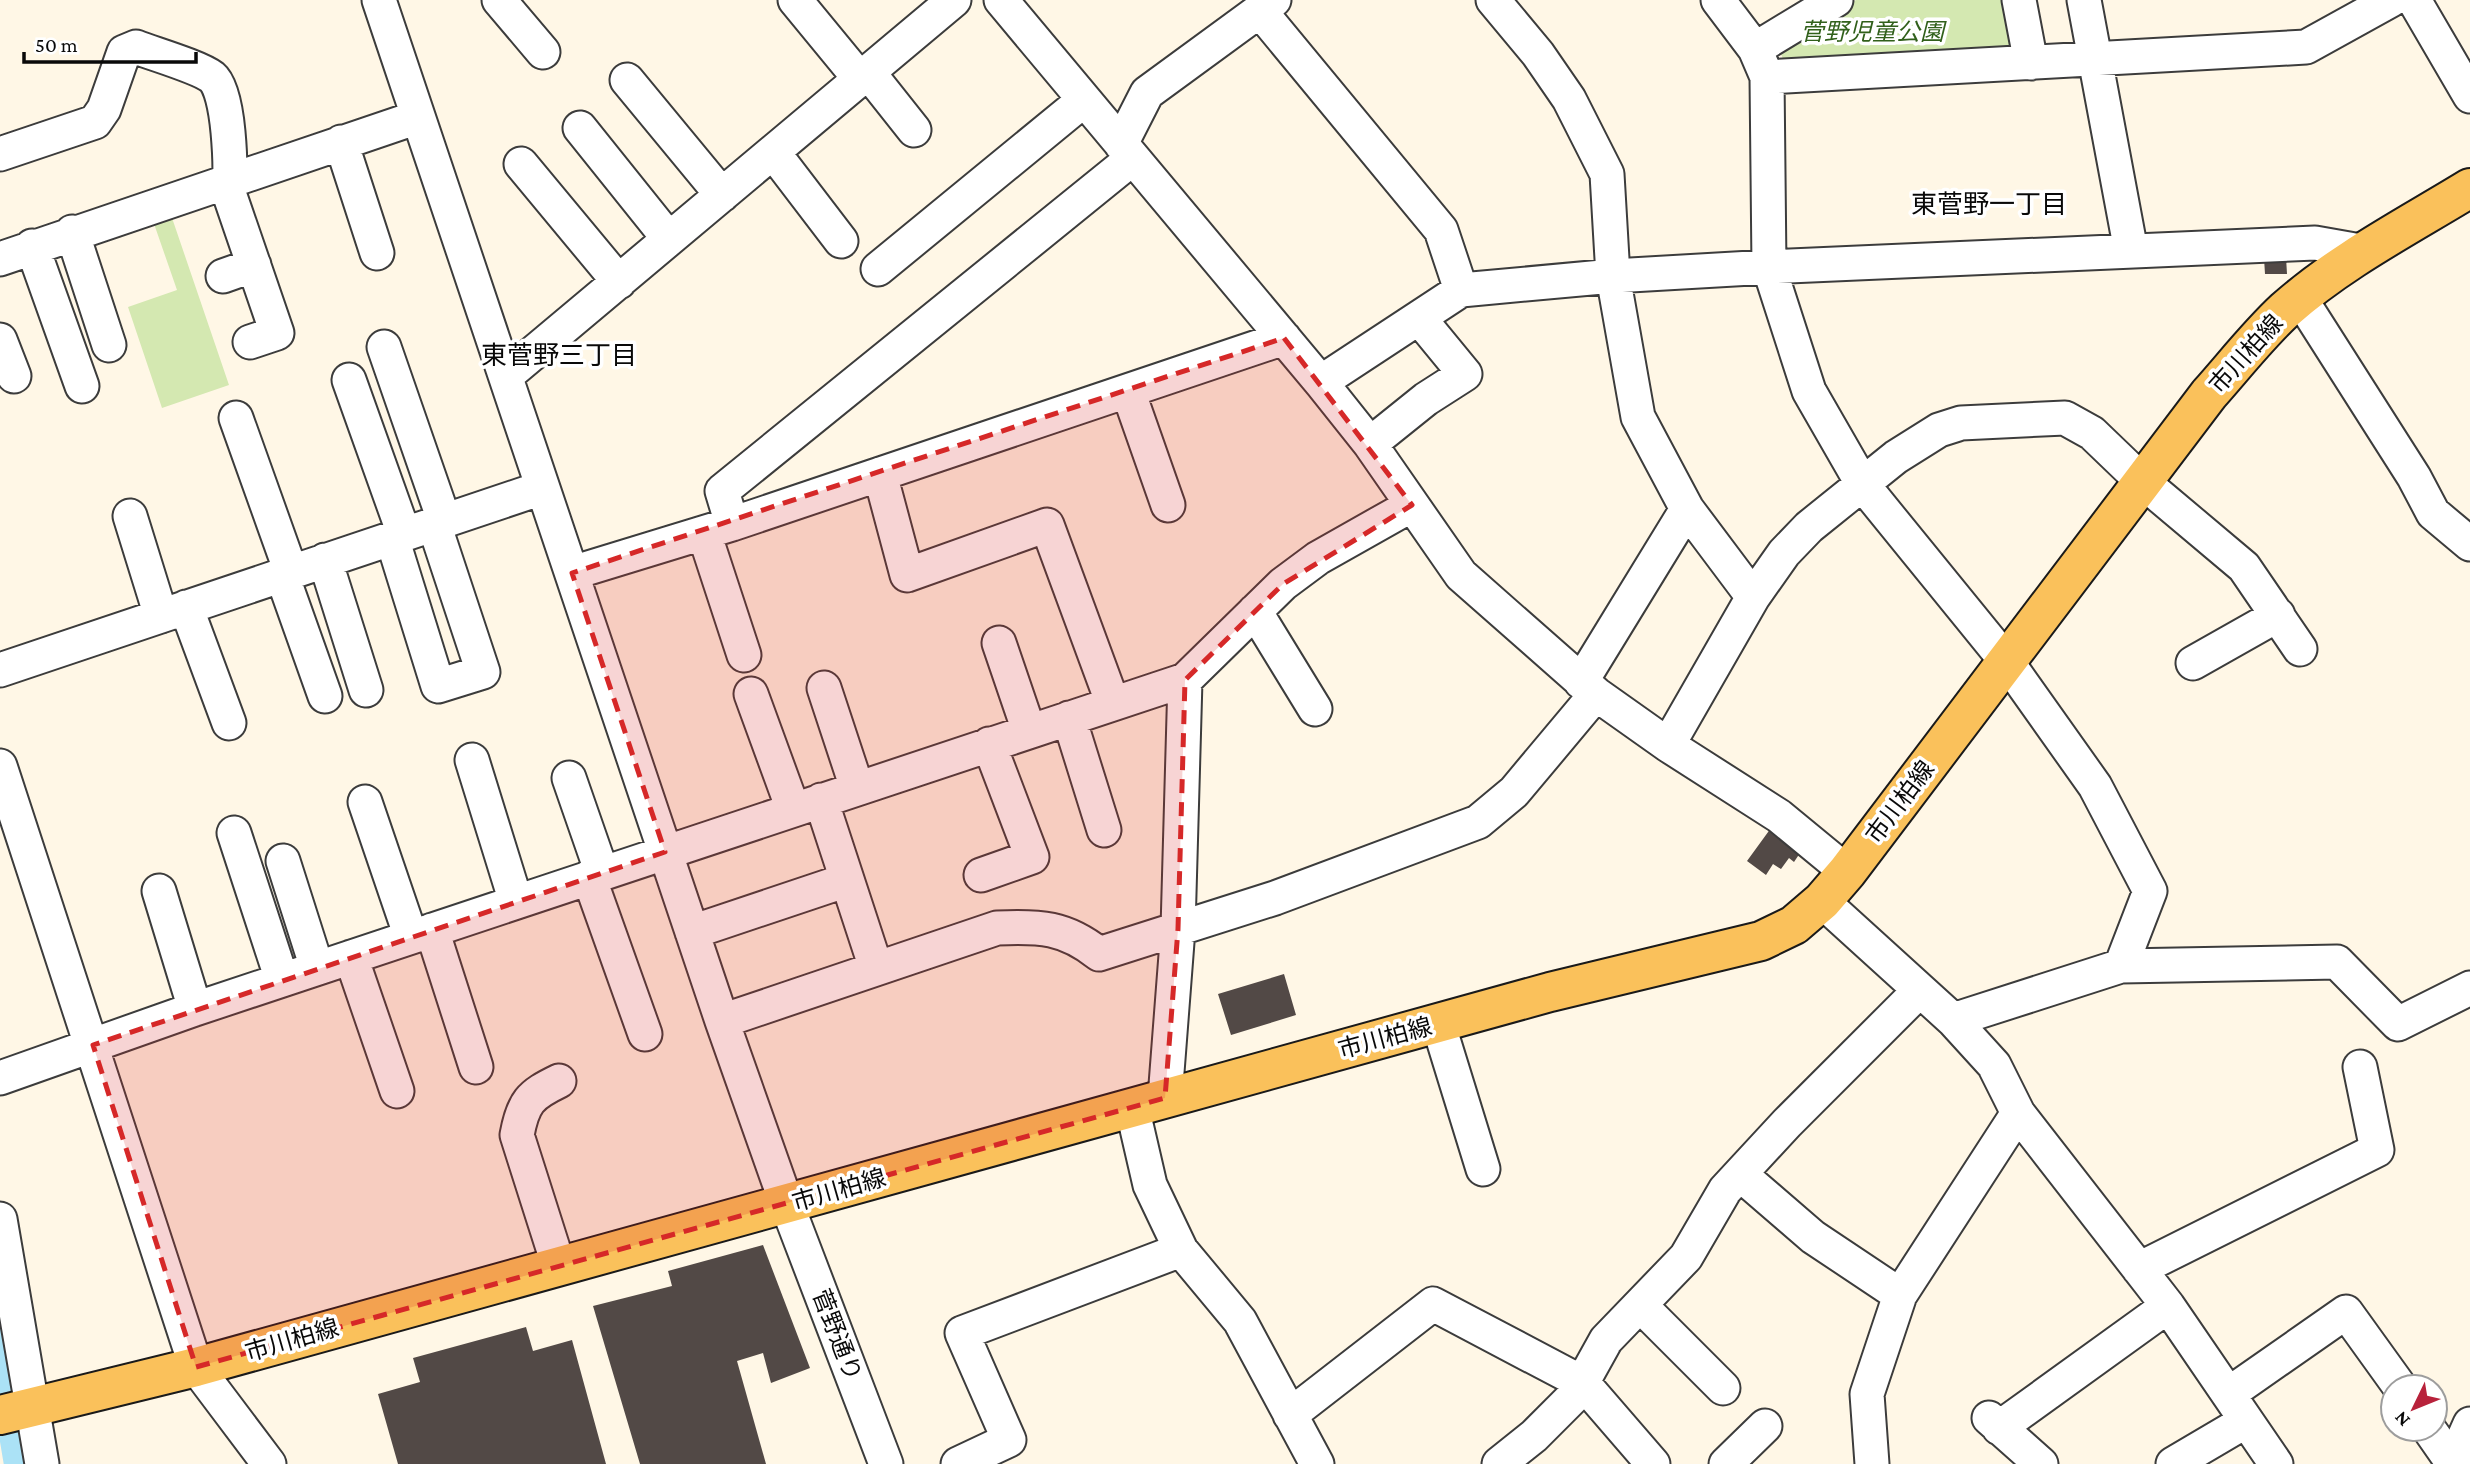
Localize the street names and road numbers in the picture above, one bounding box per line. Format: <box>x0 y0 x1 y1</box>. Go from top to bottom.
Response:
street label: 市川柏線 <box>2203 309 2288 398</box>
street label: 市川柏線 <box>1860 755 1939 848</box>
street label: 市川柏線 <box>1335 1012 1435 1063</box>
street label: 市川柏線 <box>789 1163 889 1216</box>
street label: 菅野通り <box>808 1285 867 1384</box>
street label: 市川柏線 <box>242 1313 342 1366</box>

